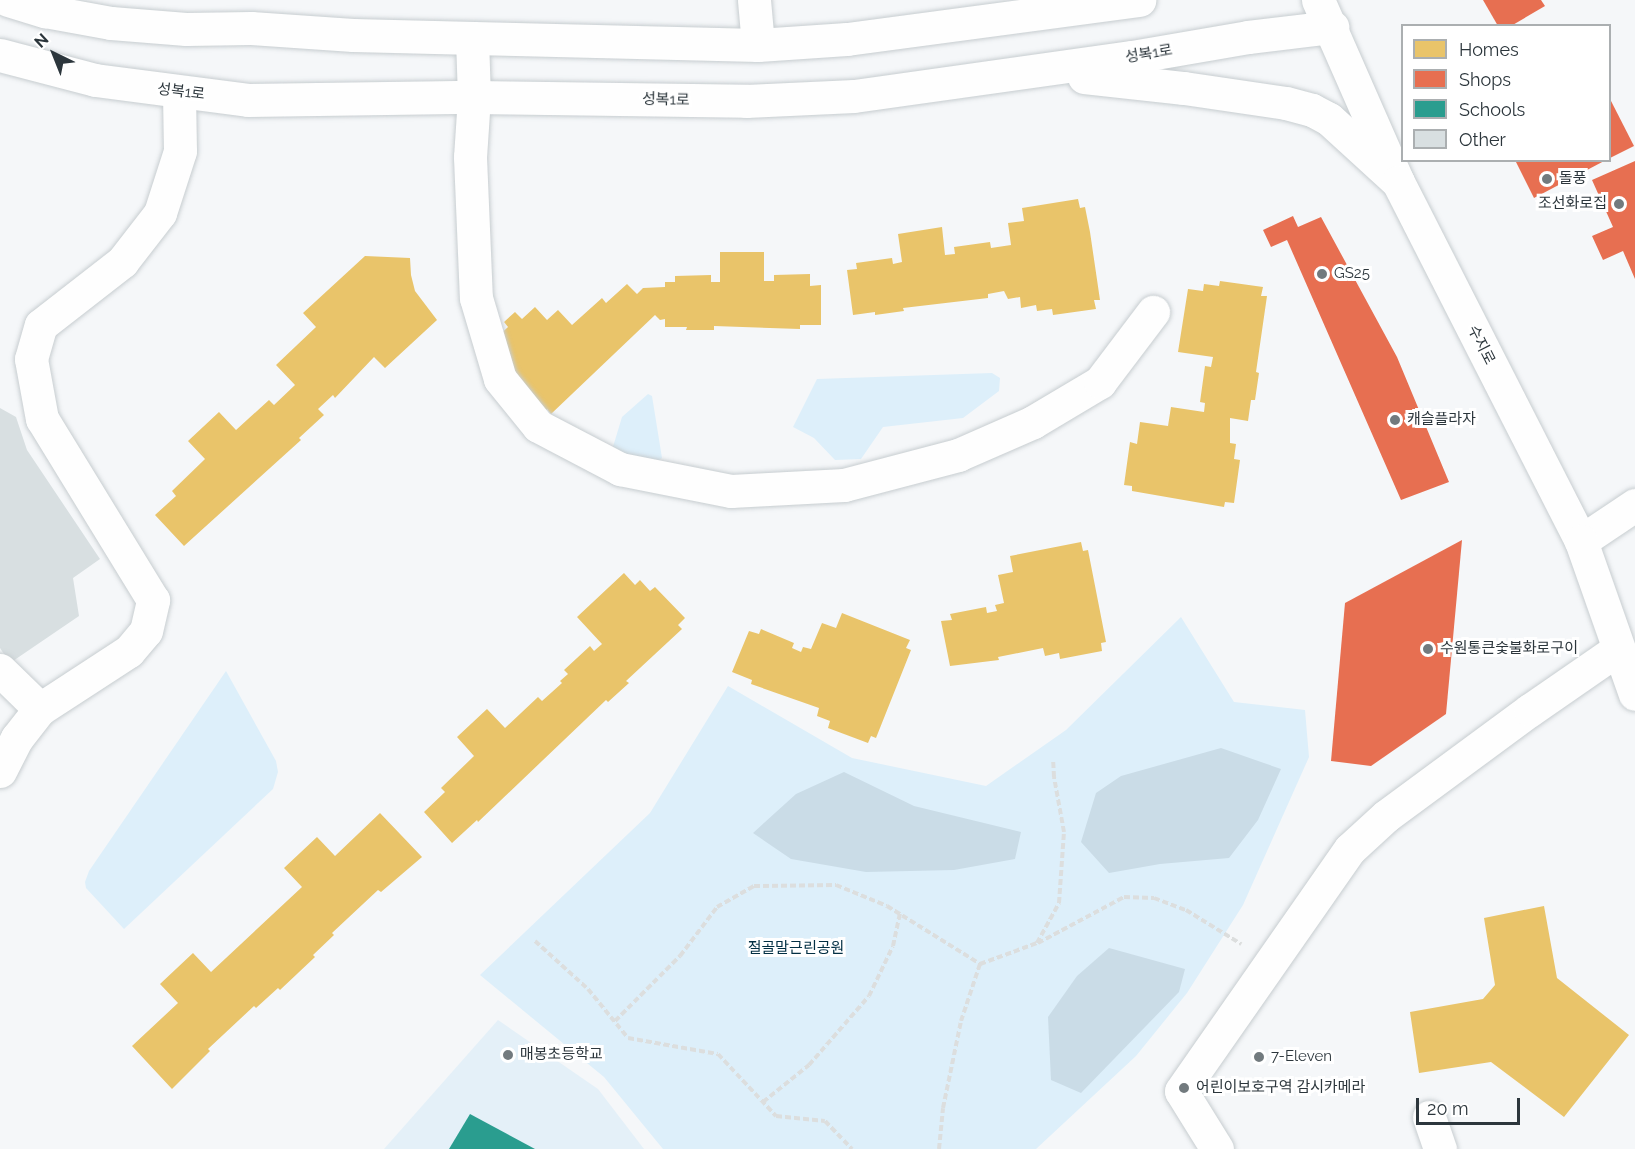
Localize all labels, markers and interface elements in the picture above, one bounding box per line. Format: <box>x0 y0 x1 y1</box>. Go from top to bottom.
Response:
north arrow <box>24 24 84 84</box>
legend <box>1401 24 1611 162</box>
text: N <box>30 29 52 52</box>
text: Homes <box>1459 39 1519 60</box>
street label: 성복1로 <box>1124 41 1174 67</box>
text: Shops <box>1459 69 1511 90</box>
street label: 성복1로 <box>156 80 206 104</box>
street label: 성복1로 <box>642 91 690 109</box>
text: Schools <box>1459 99 1525 120</box>
text: Other <box>1459 129 1506 150</box>
place label: 돌풍 <box>1559 170 1587 188</box>
marker: 돌풍 <box>1540 172 1554 186</box>
place label: 조선화로집 <box>1538 195 1607 213</box>
marker: 조선화로집 <box>1612 197 1626 211</box>
place label: GS25 <box>1334 265 1370 283</box>
marker: GS25 <box>1315 267 1329 281</box>
street label: 수지로 <box>1464 322 1498 368</box>
place label: 캐슬플라자 <box>1407 411 1476 429</box>
marker: 캐슬플라자 <box>1388 413 1402 427</box>
place label: 수원통큰숯불화로구이 <box>1440 640 1578 658</box>
marker: 수원통큰숯불화로구이 <box>1421 642 1435 656</box>
park label: 절골말근린공원 <box>748 940 844 958</box>
place label: 매봉초등학교 <box>520 1046 603 1064</box>
marker: 매봉초등학교 <box>501 1048 515 1062</box>
place label: 7-Eleven <box>1271 1048 1332 1066</box>
marker: 7-Eleven <box>1252 1050 1266 1064</box>
place label: 어린이보호구역 감시카메라 <box>1196 1079 1365 1097</box>
marker: 어린이보호구역 감시카메라 <box>1177 1081 1191 1095</box>
scale bar <box>1419 1086 1522 1124</box>
text: 20 m <box>1427 1098 1469 1119</box>

